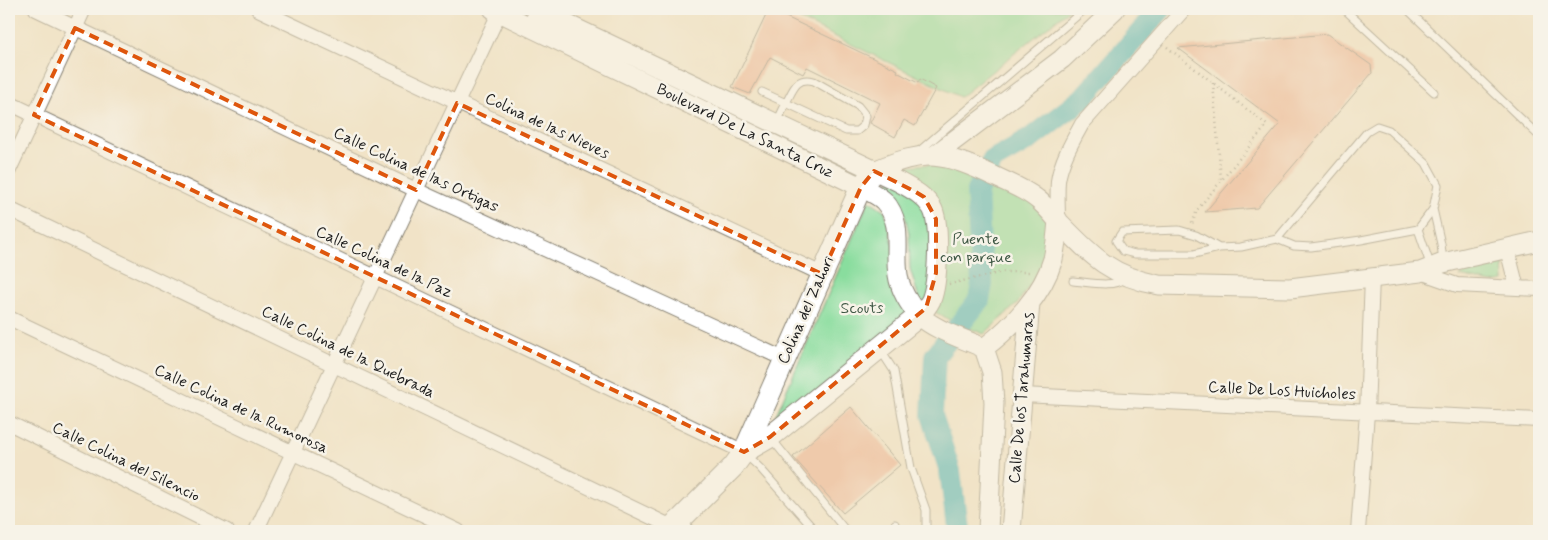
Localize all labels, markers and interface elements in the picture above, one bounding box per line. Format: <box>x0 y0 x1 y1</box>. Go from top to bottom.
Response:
street label: Boulevard De La Santa Cruz <box>653 79 837 183</box>
street label: Colina de las Nieves <box>481 88 613 164</box>
street label: Calle Colina de las Ortigas <box>330 122 502 218</box>
street label: Calle Colina de la Paz <box>312 221 456 303</box>
park label: Puente con parque <box>940 229 1012 268</box>
street label: Colina del Zahori <box>773 252 839 367</box>
park label: Scouts <box>841 298 883 319</box>
street label: Calle Colina de la Quebrada <box>258 301 438 403</box>
street label: Calle De los Tarahumaras <box>1004 311 1040 485</box>
street label: Calle Colina de la Rumorosa <box>151 359 331 459</box>
street label: Calle De Los Huicholes <box>1207 377 1357 405</box>
street label: Calle Colina del Silencio <box>49 417 203 507</box>

